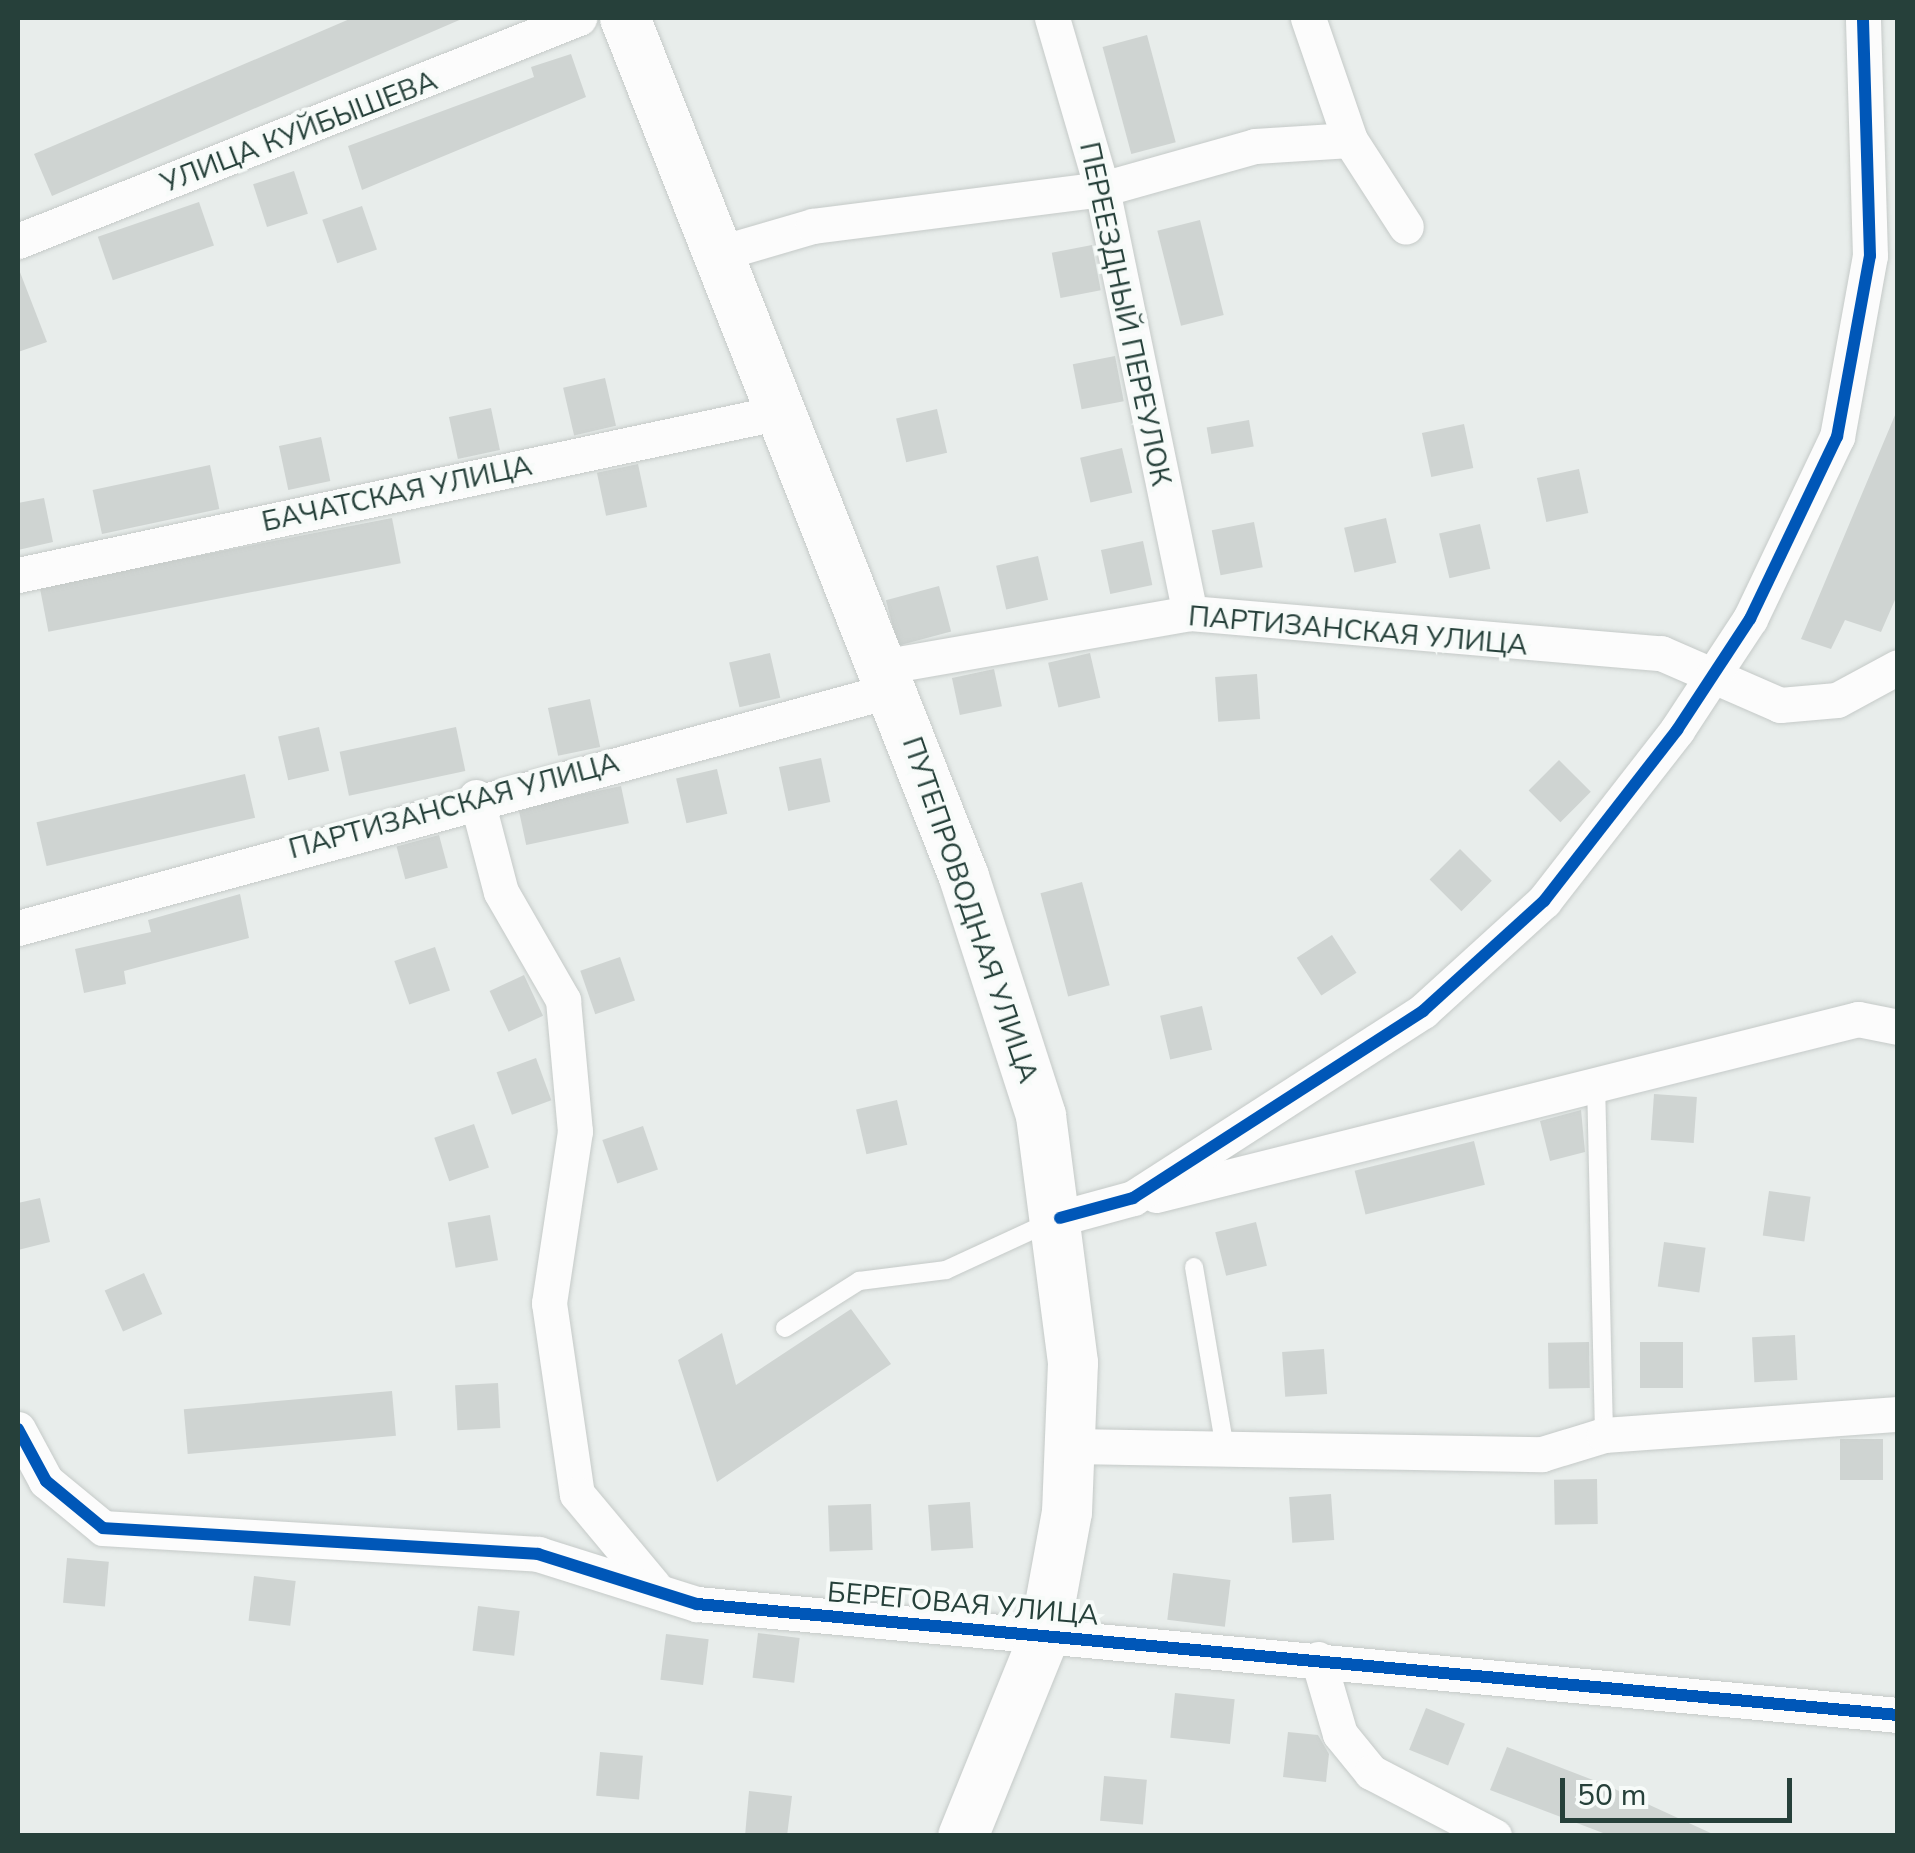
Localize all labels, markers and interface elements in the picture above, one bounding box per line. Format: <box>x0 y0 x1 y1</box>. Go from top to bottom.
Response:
street label: УЛИЦА КУЙБЫШЕВА <box>156 64 442 200</box>
street label: ПЕРЕЕЗДНЫЙ ПЕРЕУЛОК <box>1072 139 1178 489</box>
street label: БАЧАТСКАЯ УЛИЦА <box>259 449 535 539</box>
street label: ПАРТИЗАНСКАЯ УЛИЦА <box>1187 599 1529 663</box>
street label: ПУТЕПРОВОДНАЯ УЛИЦА <box>895 733 1045 1087</box>
street label: ПАРТИЗАНСКАЯ УЛИЦА <box>285 746 623 866</box>
street label: БЕРЕГОВАЯ УЛИЦА <box>826 1575 1100 1633</box>
scale bar <box>1565 1758 1798 1820</box>
text: 50 m <box>1577 1775 1646 1816</box>

